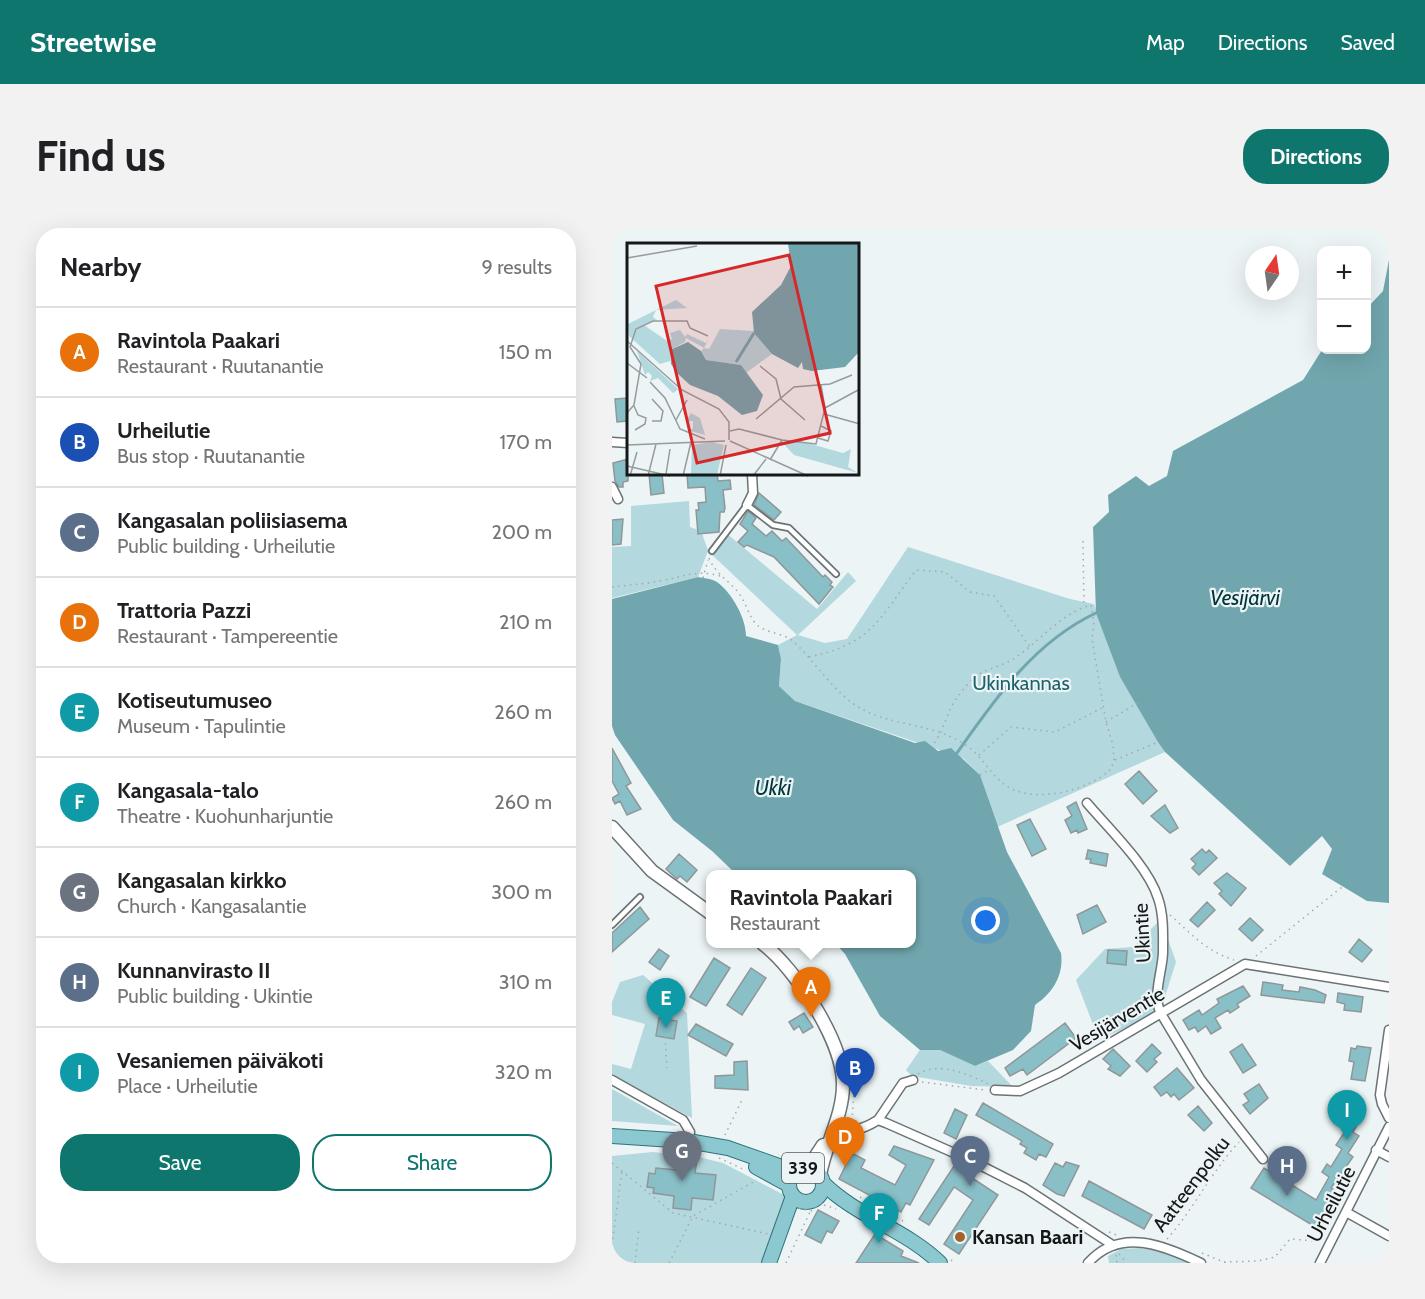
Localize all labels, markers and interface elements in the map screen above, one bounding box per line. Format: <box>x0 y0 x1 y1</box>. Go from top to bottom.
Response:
text: Streetwise <box>30 25 156 59</box>
text: Map <box>1146 30 1185 55</box>
text: Directions <box>1218 30 1307 55</box>
text: Saved <box>1340 30 1395 55</box>
button: Directions <box>1243 129 1389 184</box>
text: Find us <box>36 130 165 182</box>
inset map <box>627 243 860 476</box>
north arrow <box>1245 246 1299 300</box>
map controls <box>1317 246 1371 354</box>
button: + <box>1317 246 1371 300</box>
text: Nearby <box>60 251 141 283</box>
text: 9 results <box>481 255 552 279</box>
button: − <box>1317 300 1371 354</box>
text: Ravintola Paakari <box>117 327 280 354</box>
text: A <box>73 340 86 364</box>
text: 150 m <box>499 340 552 364</box>
text: Restaurant · Ruutanantie <box>117 354 323 378</box>
text: Urheilutie <box>117 417 210 444</box>
text: B <box>73 430 86 454</box>
text: 170 m <box>500 430 552 454</box>
text: Bus stop · Ruutanantie <box>117 444 305 468</box>
text: Kangasalan poliisiasema <box>117 507 348 534</box>
text: C <box>73 520 86 544</box>
text: 200 m <box>492 520 552 544</box>
text: Public building · Urheilutie <box>117 534 335 558</box>
water label: Vesijärvi <box>1210 585 1280 611</box>
text: Trattoria Pazzi <box>117 597 251 624</box>
text: D <box>72 610 87 634</box>
text: 210 m <box>499 610 552 634</box>
text: Restaurant · Tampereentie <box>117 624 338 648</box>
park label: Ukinkannas <box>972 671 1070 695</box>
text: Kotiseutumuseo <box>117 687 272 714</box>
text: E <box>74 700 85 724</box>
text: 260 m <box>494 700 552 724</box>
text: Museum · Tapulintie <box>117 714 286 738</box>
water label: Ukki <box>755 775 792 800</box>
text: Kangasala-talo <box>117 777 259 804</box>
text: F <box>74 790 85 814</box>
text: 260 m <box>494 790 552 814</box>
text: Theatre · Kuohunharjuntie <box>117 804 333 828</box>
text: Kangasalan kirkko <box>117 867 287 894</box>
popup <box>706 870 916 948</box>
text: G <box>73 880 86 904</box>
text: 300 m <box>491 880 552 904</box>
text: Ravintola Paakari <box>729 884 893 911</box>
text: Church · Kangasalantie <box>117 894 306 918</box>
street label: Ukintie <box>1128 903 1156 963</box>
your location <box>971 906 1000 935</box>
text: Restaurant <box>729 911 820 935</box>
text: Kunnanvirasto II <box>117 957 270 984</box>
pin: A <box>792 968 830 1017</box>
text: H <box>72 970 87 994</box>
text: 310 m <box>499 970 552 994</box>
pin: E <box>646 978 686 1028</box>
street label: Vesijärventie <box>1065 981 1169 1057</box>
text: Public building · Ukintie <box>117 984 313 1008</box>
text: Vesaniemen päiväkoti <box>117 1047 323 1074</box>
pin: B <box>836 1048 874 1098</box>
text: I <box>77 1060 82 1084</box>
text: 320 m <box>495 1060 552 1084</box>
text: Place · Urheilutie <box>117 1074 258 1098</box>
pin: I <box>1328 1090 1366 1140</box>
pin: D <box>826 1118 864 1167</box>
pin: G <box>662 1132 702 1181</box>
street label: Aatteenpolku <box>1147 1132 1235 1236</box>
button: Save <box>60 1134 300 1191</box>
button: Share <box>312 1134 552 1191</box>
pin: C <box>950 1136 990 1186</box>
pin: H <box>1268 1146 1306 1196</box>
road number: 339 <box>782 1153 824 1183</box>
street label: Urheilutie <box>1302 1162 1360 1246</box>
pin: F <box>860 1194 898 1243</box>
place label: Kansan Baari <box>972 1225 1083 1249</box>
marker: Kansan Baari <box>953 1230 967 1244</box>

